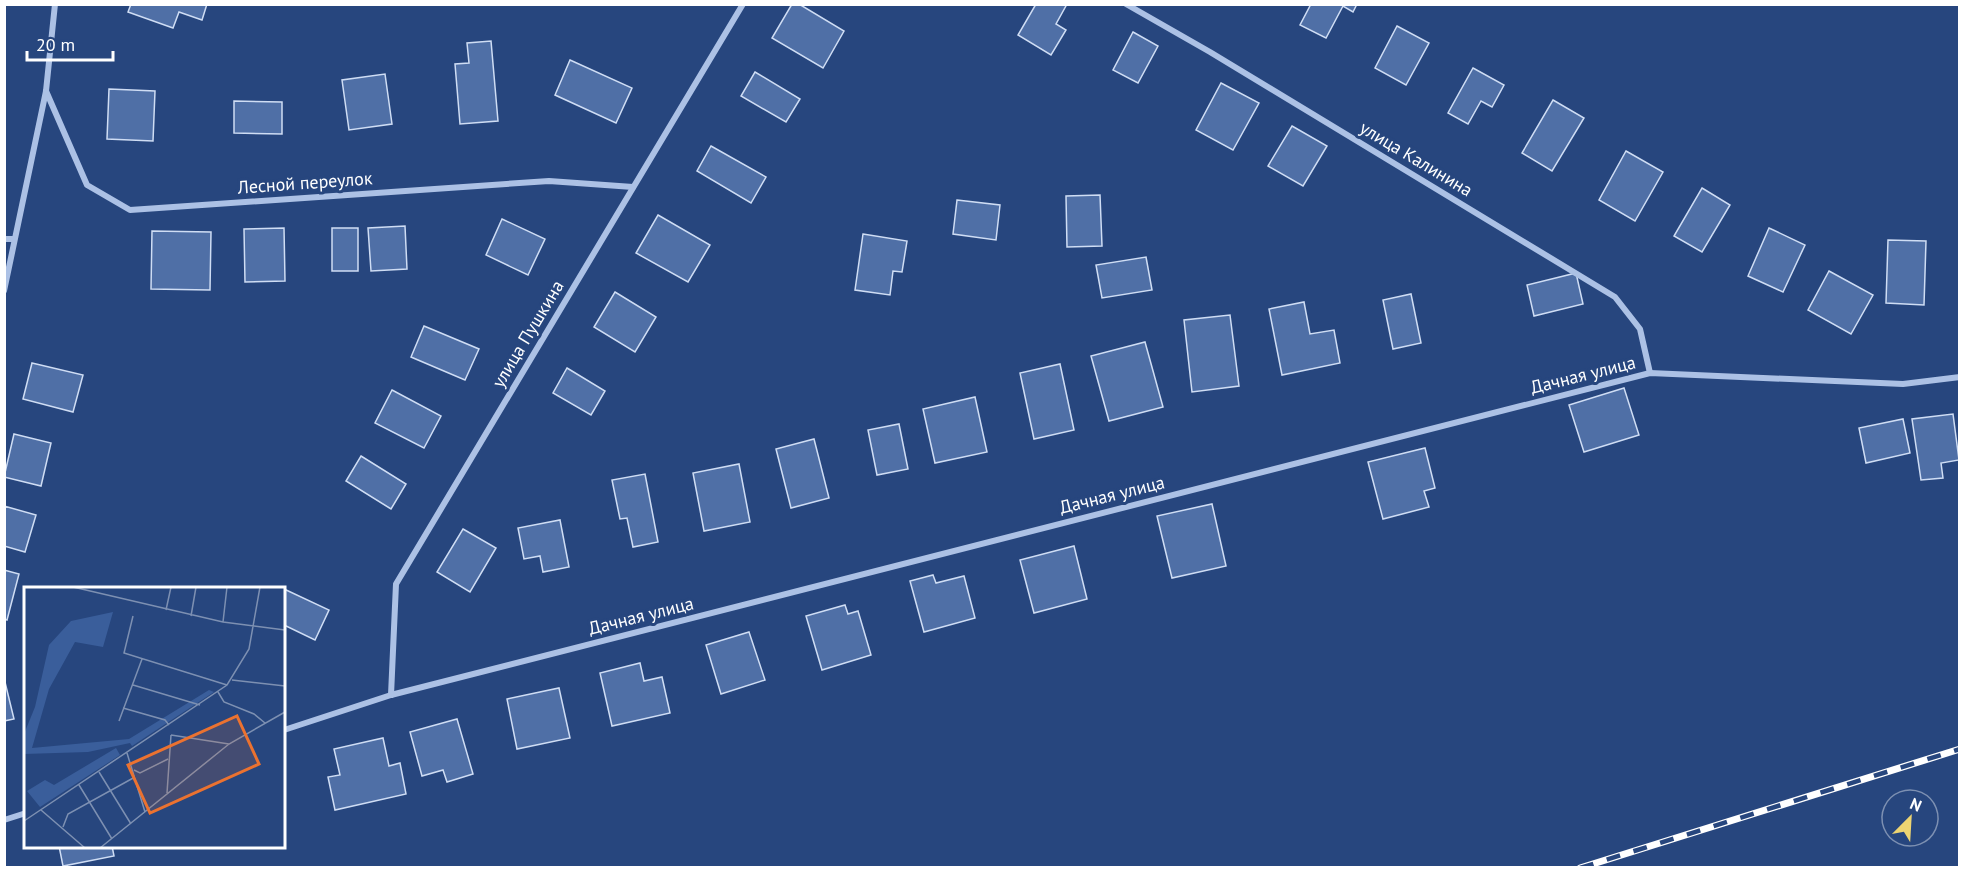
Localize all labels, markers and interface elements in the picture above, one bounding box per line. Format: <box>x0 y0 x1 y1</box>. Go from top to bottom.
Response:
scale bar <box>27 24 112 62</box>
text: 20 m <box>36 33 75 56</box>
street label: улица Калинина <box>1356 116 1477 201</box>
street label: Лесной переулок <box>236 166 374 199</box>
street label: улица Пушкина <box>487 276 569 392</box>
street label: Дачная улица <box>1528 350 1638 399</box>
street label: Дачная улица <box>1057 470 1167 519</box>
inset map <box>24 587 285 848</box>
street label: Дачная улица <box>586 591 696 640</box>
north arrow <box>1880 788 1940 848</box>
text: N <box>1907 793 1925 816</box>

